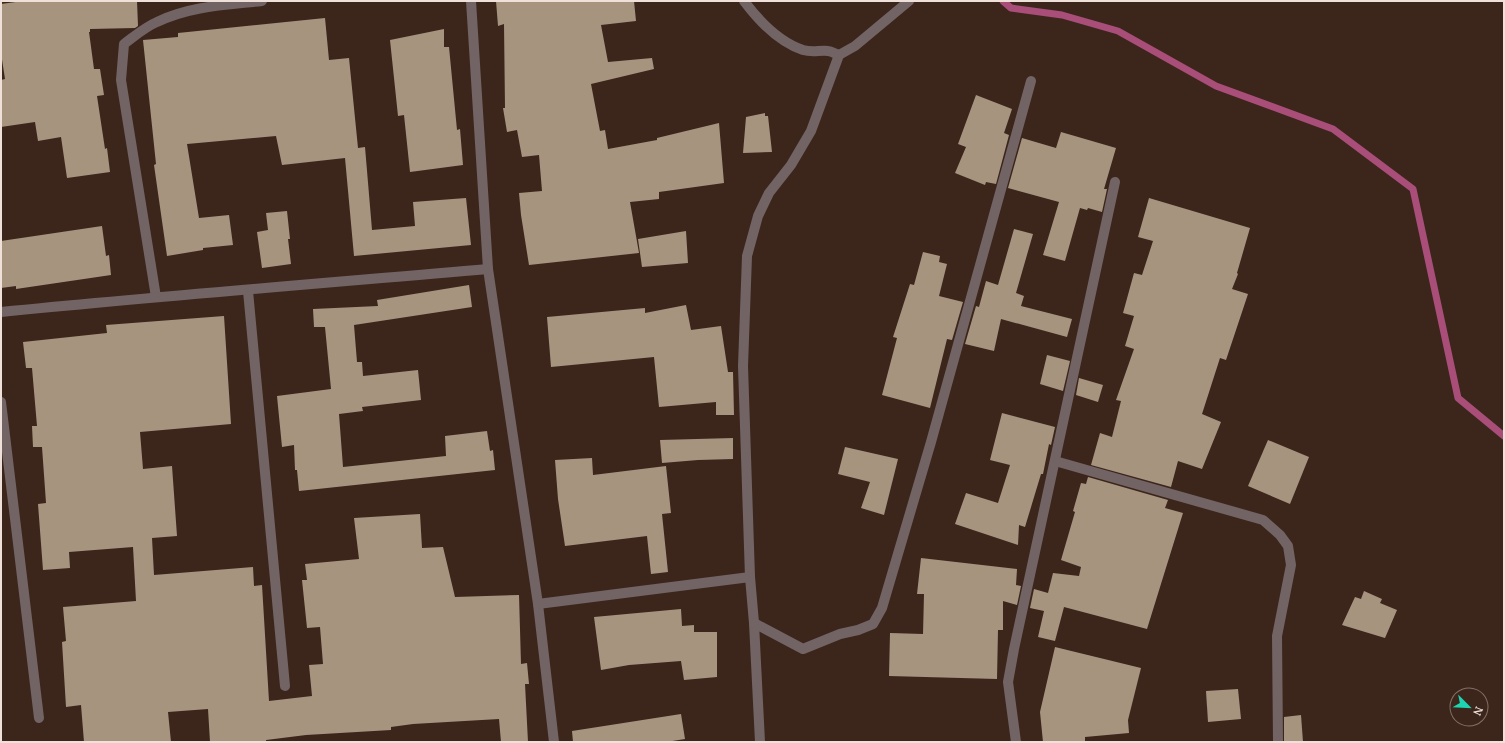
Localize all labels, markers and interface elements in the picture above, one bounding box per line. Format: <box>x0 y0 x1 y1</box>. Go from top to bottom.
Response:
north arrow <box>1449 687 1489 727</box>
text: N <box>1470 704 1486 718</box>

